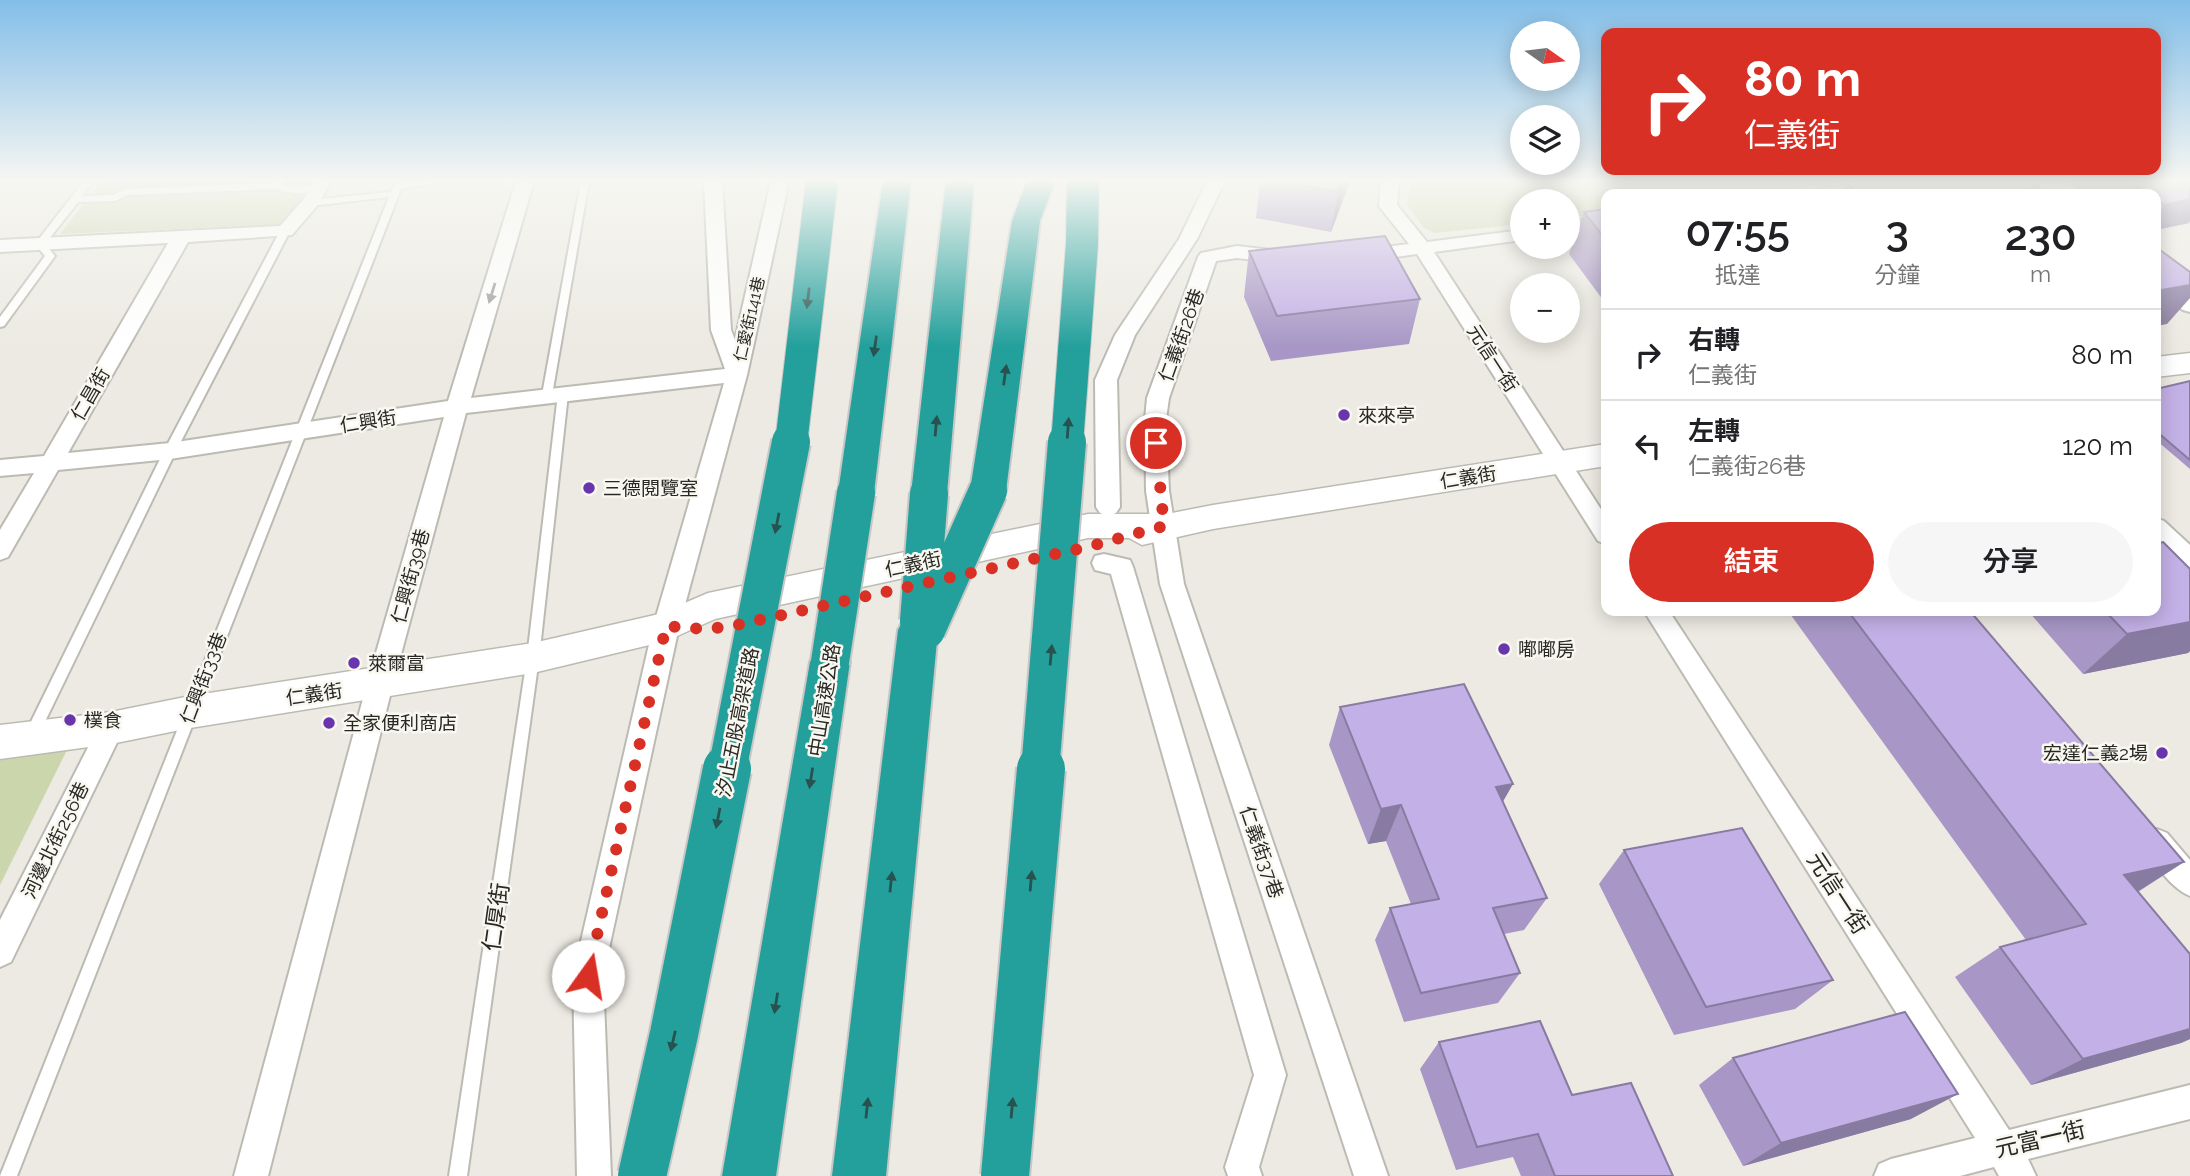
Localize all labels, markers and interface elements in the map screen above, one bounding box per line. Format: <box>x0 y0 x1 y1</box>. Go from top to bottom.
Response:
north arrow <box>1510 21 1580 91</box>
map controls <box>1510 21 1580 343</box>
text: 80 m <box>1744 50 1861 107</box>
icon: right <box>1629 56 1720 147</box>
button: layers <box>1510 105 1580 175</box>
text: 仁義街 <box>1744 116 1840 153</box>
button: + <box>1510 189 1580 259</box>
text: 07:55 <box>1685 207 1790 256</box>
text: 3 <box>1886 207 1909 256</box>
text: 230 <box>2005 211 2077 260</box>
text: m <box>2030 260 2051 287</box>
text: 抵達 <box>1715 261 1761 288</box>
text: 分鐘 <box>1874 261 1920 288</box>
button: − <box>1510 273 1580 343</box>
street label: 仁愛街141巷 <box>731 275 768 363</box>
one-way arrow <box>486 283 496 304</box>
street label: 仁義街26巷 <box>1154 285 1208 385</box>
one-way arrow <box>803 287 814 309</box>
street label: 元信一街 <box>1463 320 1523 396</box>
text: 右轉 <box>1688 325 1740 355</box>
one-way arrow <box>870 335 881 357</box>
icon: right <box>1629 336 1667 374</box>
text: 80 m <box>2071 340 2133 370</box>
text: 仁義街 <box>1688 361 1757 388</box>
one-way arrow <box>999 363 1010 385</box>
street label: 仁昌街 <box>66 364 114 424</box>
place label: 來來亭 <box>1358 404 1415 426</box>
street label: 仁興街 <box>338 406 398 436</box>
marker: 來來亭 <box>1336 407 1352 423</box>
pin <box>1126 413 1186 473</box>
one-way arrow <box>930 415 941 437</box>
text: 左轉 <box>1688 416 1740 446</box>
one-way arrow <box>1063 417 1074 439</box>
icon: arrive <box>1137 424 1175 462</box>
icon: left <box>1629 427 1667 465</box>
text: 120 m <box>2062 431 2133 461</box>
text: 仁義街26巷 <box>1688 452 1806 479</box>
street label: 仁義街 <box>1438 462 1498 492</box>
place label: 三德閱覽室 <box>603 477 698 499</box>
marker: 三德閱覽室 <box>581 480 597 496</box>
one-way arrow <box>772 512 783 534</box>
button: 結束 <box>1629 522 1874 602</box>
button: 分享 <box>1888 522 2133 602</box>
street label: 仁興街39巷 <box>387 526 433 626</box>
street label: 仁義街 <box>883 547 943 581</box>
street label: 仁興街33巷 <box>175 629 231 727</box>
place label: 嘟嘟房 <box>1518 638 1575 660</box>
marker: 嘟嘟房 <box>1496 641 1512 657</box>
street label: 中山高速公路 <box>804 642 844 758</box>
one-way arrow <box>1046 644 1057 666</box>
street label: 汐止五股高架道路 <box>712 645 762 799</box>
place label: 萊爾富 <box>368 652 425 674</box>
marker: 萊爾富 <box>346 655 362 671</box>
street label: 仁義街 <box>284 679 344 709</box>
place label: 樸食 <box>84 709 122 731</box>
marker: 樸食 <box>62 712 78 728</box>
place label: 全家便利商店 <box>343 712 457 734</box>
marker: 全家便利商店 <box>321 715 337 731</box>
place label: 宏達仁義2場 <box>2043 742 2148 764</box>
marker: 宏達仁義2場 <box>2154 745 2170 761</box>
one-way arrow <box>805 767 816 789</box>
street label: 河邊北街256巷 <box>17 778 93 902</box>
street label: 仁義街37巷 <box>1236 803 1288 901</box>
one-way arrow <box>712 807 723 829</box>
street label: 元信一街 <box>1802 847 1875 939</box>
one-way arrow <box>1026 870 1037 892</box>
one-way arrow <box>886 871 897 893</box>
street label: 仁厚街 <box>477 881 514 953</box>
position arrow <box>551 939 625 1013</box>
one-way arrow <box>770 992 781 1014</box>
one-way arrow <box>667 1030 678 1052</box>
one-way arrow <box>861 1097 872 1119</box>
one-way arrow <box>1007 1097 1018 1119</box>
street label: 元富一街 <box>1992 1115 2088 1162</box>

